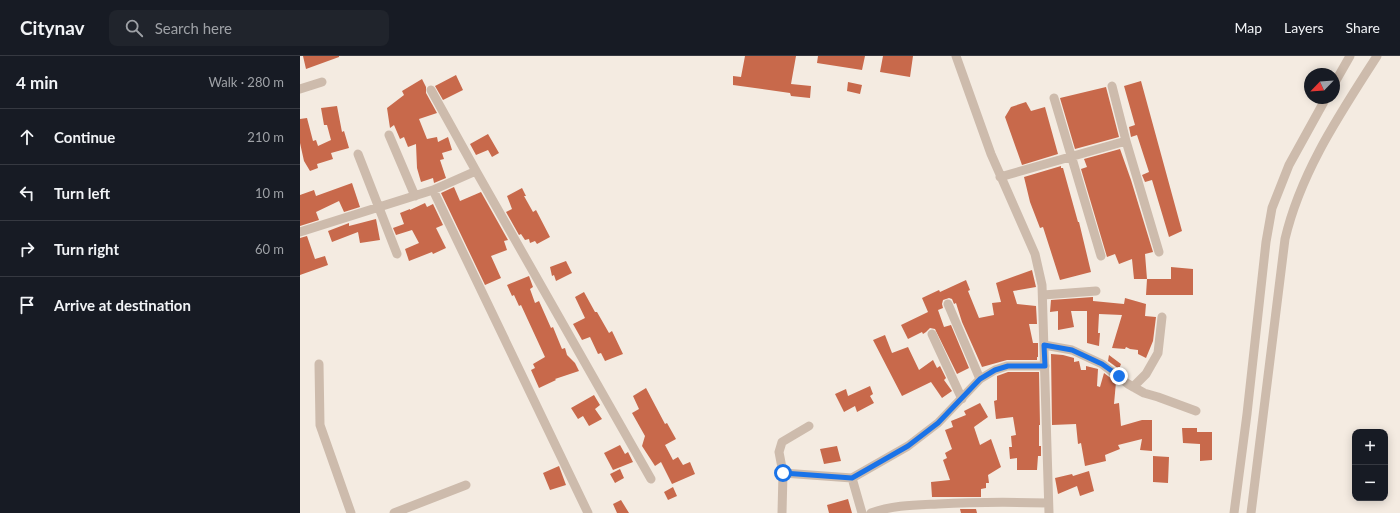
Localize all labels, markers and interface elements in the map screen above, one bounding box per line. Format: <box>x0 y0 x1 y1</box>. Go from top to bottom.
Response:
search box <box>109 10 389 46</box>
text: Citynav <box>20 16 85 39</box>
icon: search <box>123 17 145 39</box>
text: Search here <box>155 19 232 37</box>
text: Map <box>1234 19 1262 36</box>
text: Layers <box>1284 19 1324 36</box>
text: Share <box>1346 19 1380 36</box>
north arrow <box>1304 68 1340 104</box>
text: 4 min <box>16 72 58 93</box>
text: Walk · 280 m <box>208 74 284 90</box>
icon: ahead <box>16 126 38 148</box>
text: Continue <box>54 128 115 146</box>
text: 210 m <box>247 129 284 145</box>
icon: left <box>16 182 38 204</box>
text: Turn left <box>54 184 110 202</box>
text: 10 m <box>255 185 284 201</box>
icon: right <box>16 238 38 260</box>
text: Turn right <box>54 240 119 258</box>
text: 60 m <box>255 241 284 257</box>
icon: arrive <box>16 294 38 316</box>
text: Arrive at destination <box>54 296 191 314</box>
route end <box>1110 367 1128 385</box>
map controls <box>1352 429 1388 501</box>
button: + <box>1352 429 1388 465</box>
route start <box>774 464 792 482</box>
button: − <box>1352 465 1388 501</box>

